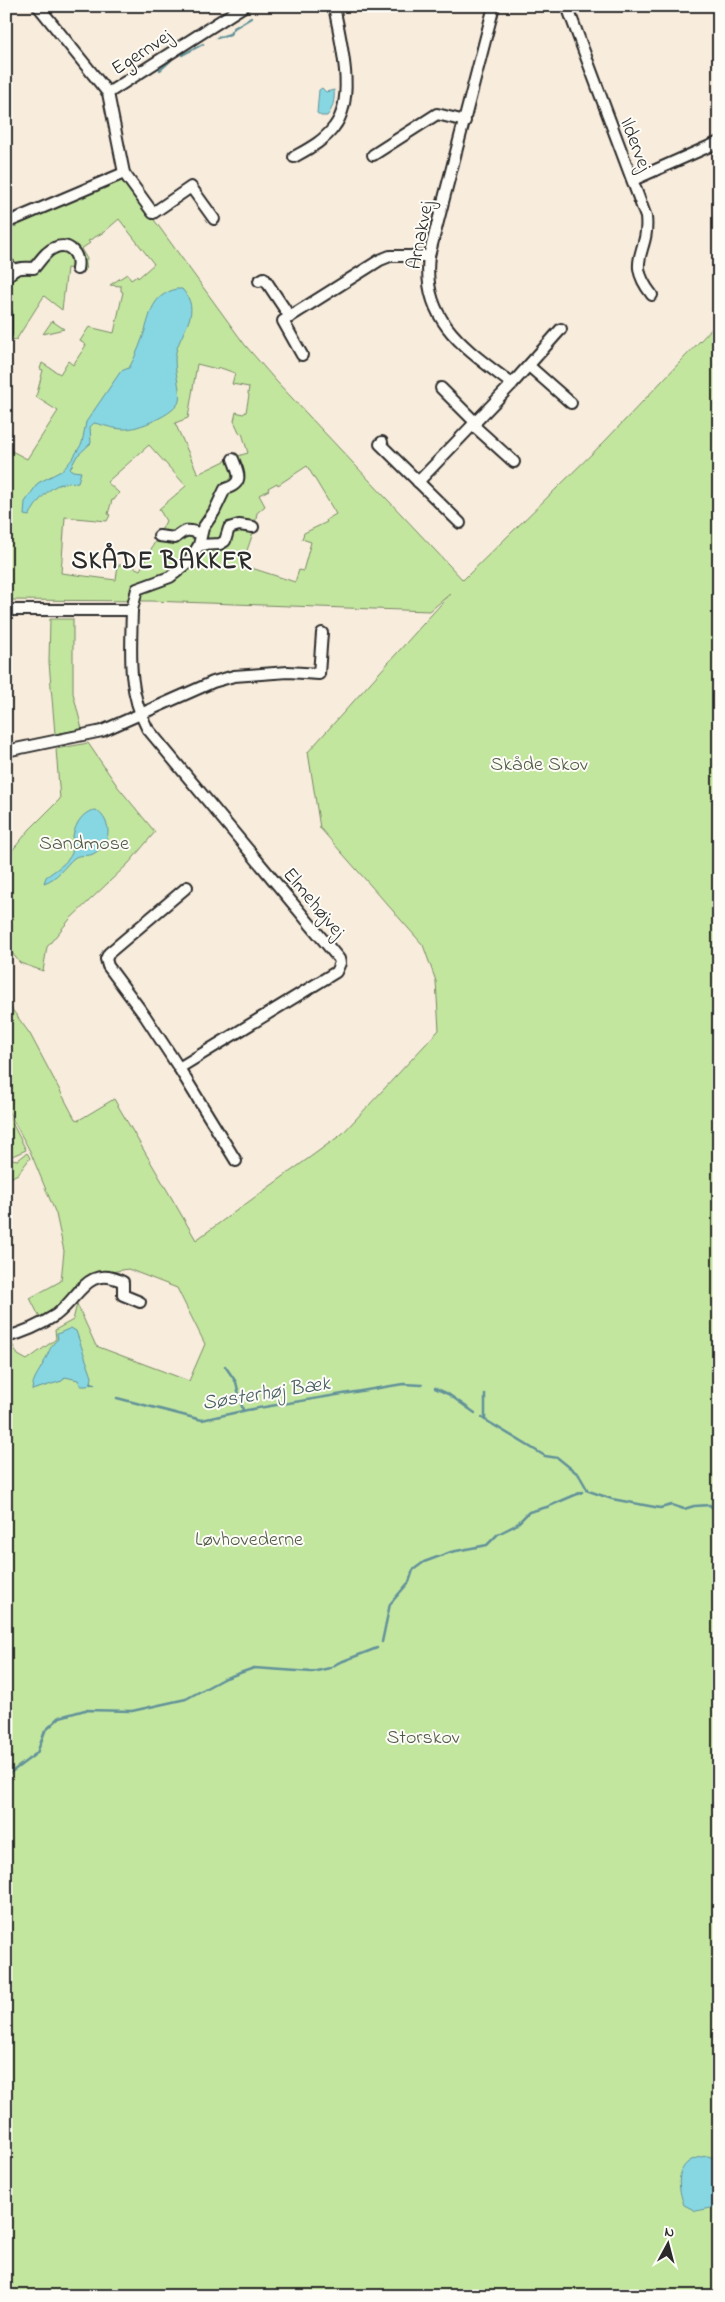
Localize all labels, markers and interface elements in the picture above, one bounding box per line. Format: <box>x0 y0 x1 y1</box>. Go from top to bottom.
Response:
street label: Egernvej <box>106 22 180 84</box>
street label: Ildervej <box>611 114 659 177</box>
street label: Arnakvej <box>401 198 442 272</box>
district label: SKÅDE BAKKER <box>72 542 253 580</box>
park label: Skåde Skov <box>490 751 588 780</box>
park label: Sandmose <box>39 830 129 859</box>
street label: Elmehøjvej <box>275 862 352 946</box>
water label: Søsterhøj Bæk <box>200 1369 333 1419</box>
park label: Løvhovederne <box>195 1526 303 1555</box>
park label: Storskov <box>386 1724 460 1753</box>
north arrow <box>642 2220 692 2270</box>
text: N <box>663 2222 675 2244</box>

